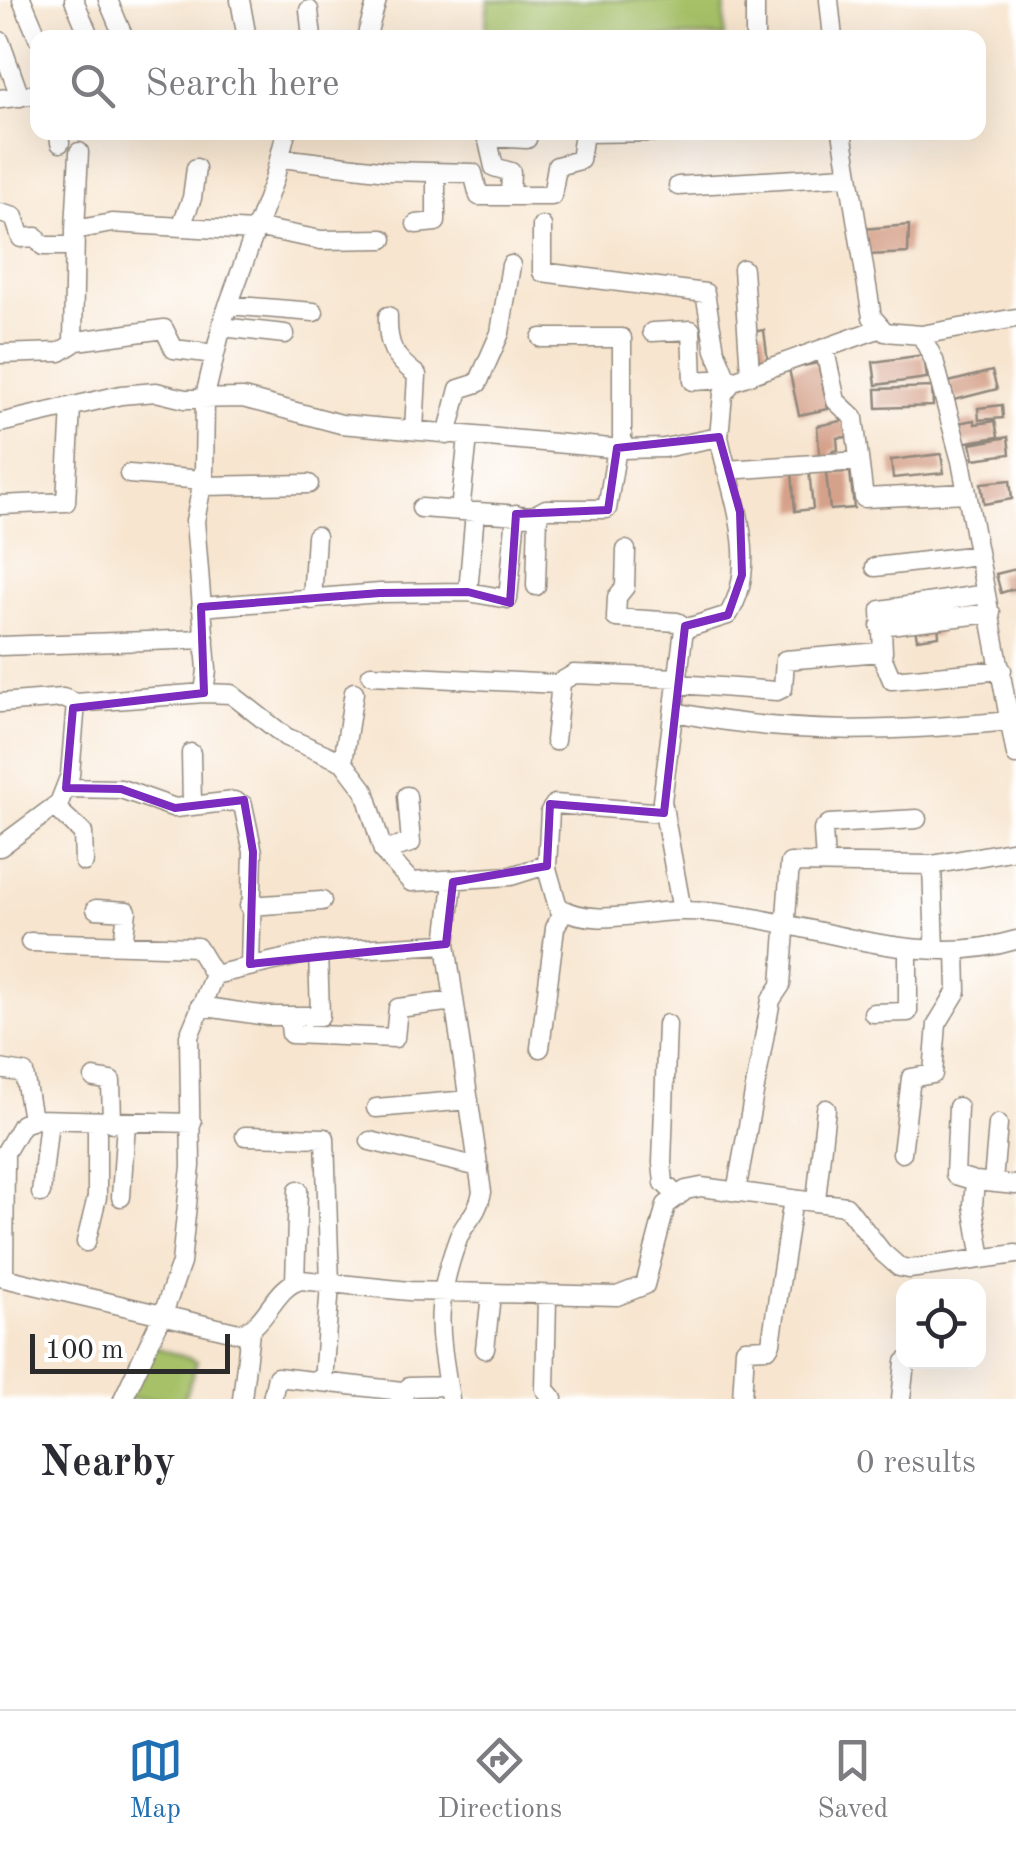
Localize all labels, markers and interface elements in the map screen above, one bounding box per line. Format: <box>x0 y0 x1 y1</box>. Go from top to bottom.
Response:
search box <box>30 30 986 140</box>
icon: search <box>65 58 120 113</box>
text: Search here <box>145 66 340 104</box>
map controls <box>896 1279 986 1369</box>
button: locate <box>896 1279 986 1369</box>
scale bar <box>30 1329 230 1374</box>
text: 100 m <box>45 1337 124 1365</box>
text: Nearby <box>40 1443 176 1485</box>
text: 0 results <box>856 1448 976 1480</box>
tab: Map <box>128 1733 183 1828</box>
tab: Directions <box>438 1733 562 1828</box>
tab: Saved <box>817 1733 888 1828</box>

